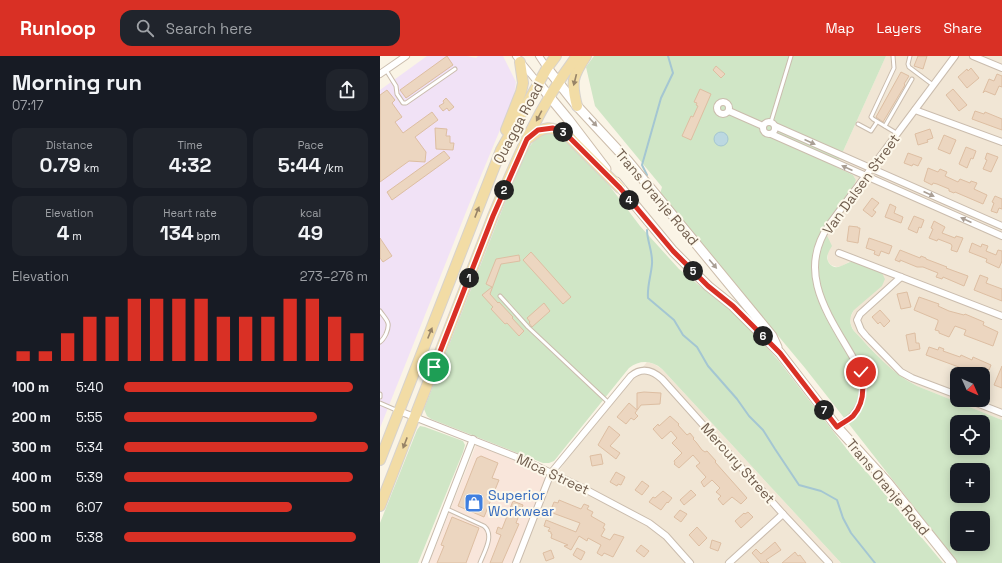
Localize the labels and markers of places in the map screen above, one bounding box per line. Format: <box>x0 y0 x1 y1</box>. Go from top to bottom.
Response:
pin: 3 <box>553 122 573 142</box>
pin: 2 <box>494 180 514 200</box>
pin: 4 <box>619 190 639 210</box>
pin: 5 <box>683 261 703 281</box>
pin: 1 <box>459 268 479 288</box>
pin: 6 <box>753 326 773 346</box>
pin <box>417 350 451 384</box>
pin <box>844 355 878 389</box>
pin: 7 <box>814 400 834 420</box>
place label: Superior Workwear <box>488 486 554 520</box>
shop icon: Superior Workwear <box>463 492 485 514</box>

